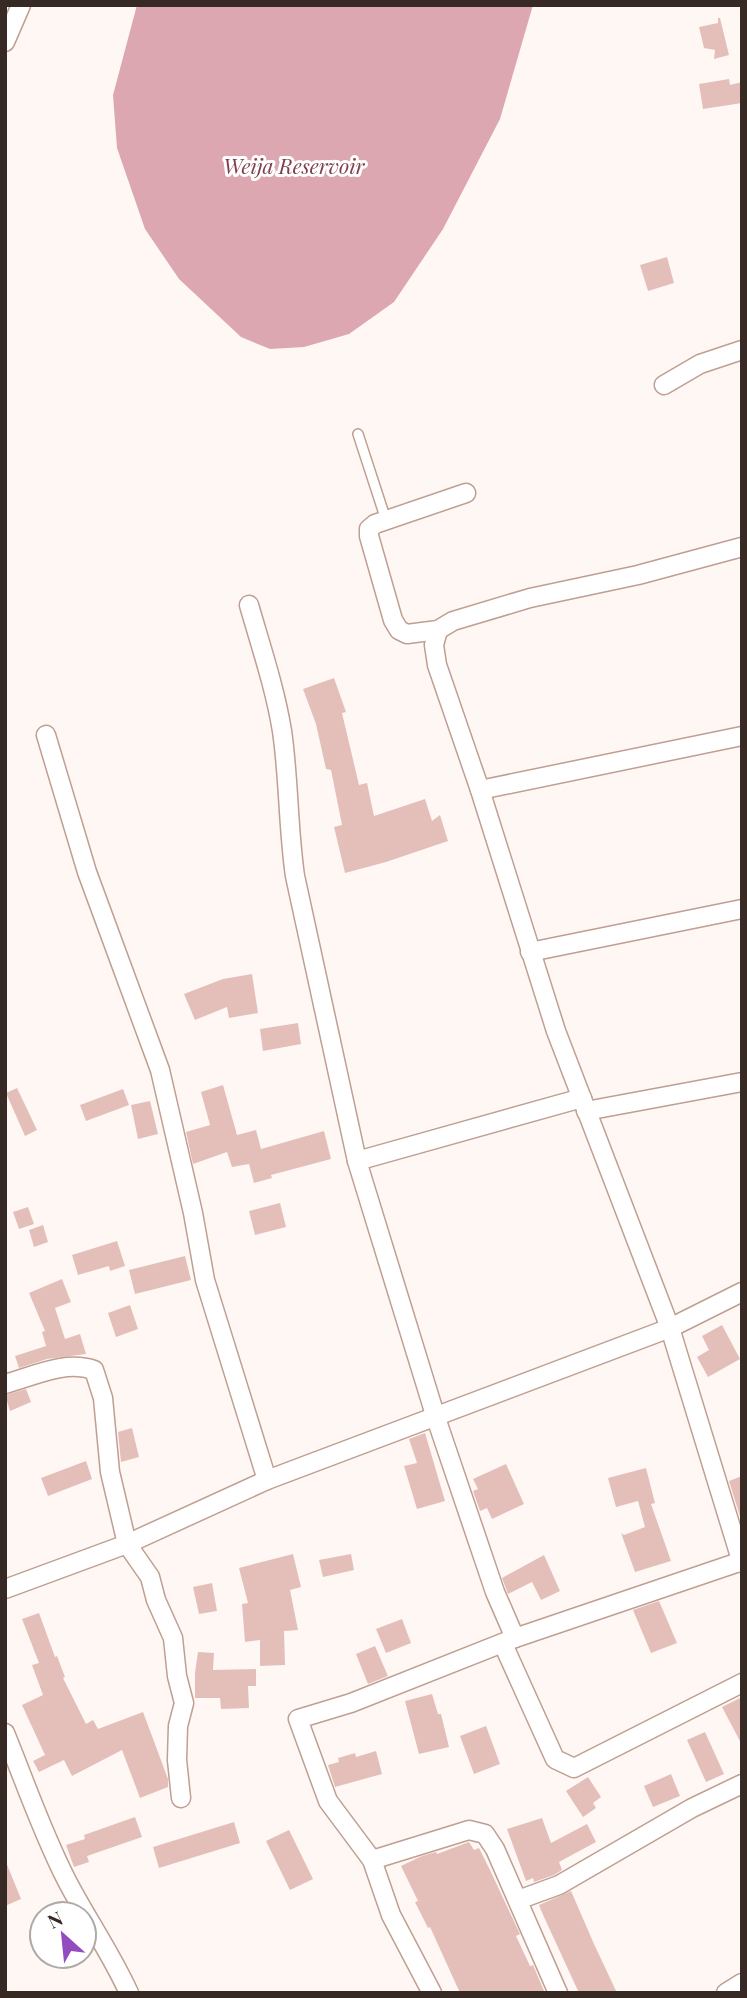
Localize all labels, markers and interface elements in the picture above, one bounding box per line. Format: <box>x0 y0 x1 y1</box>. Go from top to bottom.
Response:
water label: Weija Reservoir <box>224 151 366 179</box>
north arrow <box>28 1900 98 1970</box>
text: N <box>43 1904 67 1934</box>

